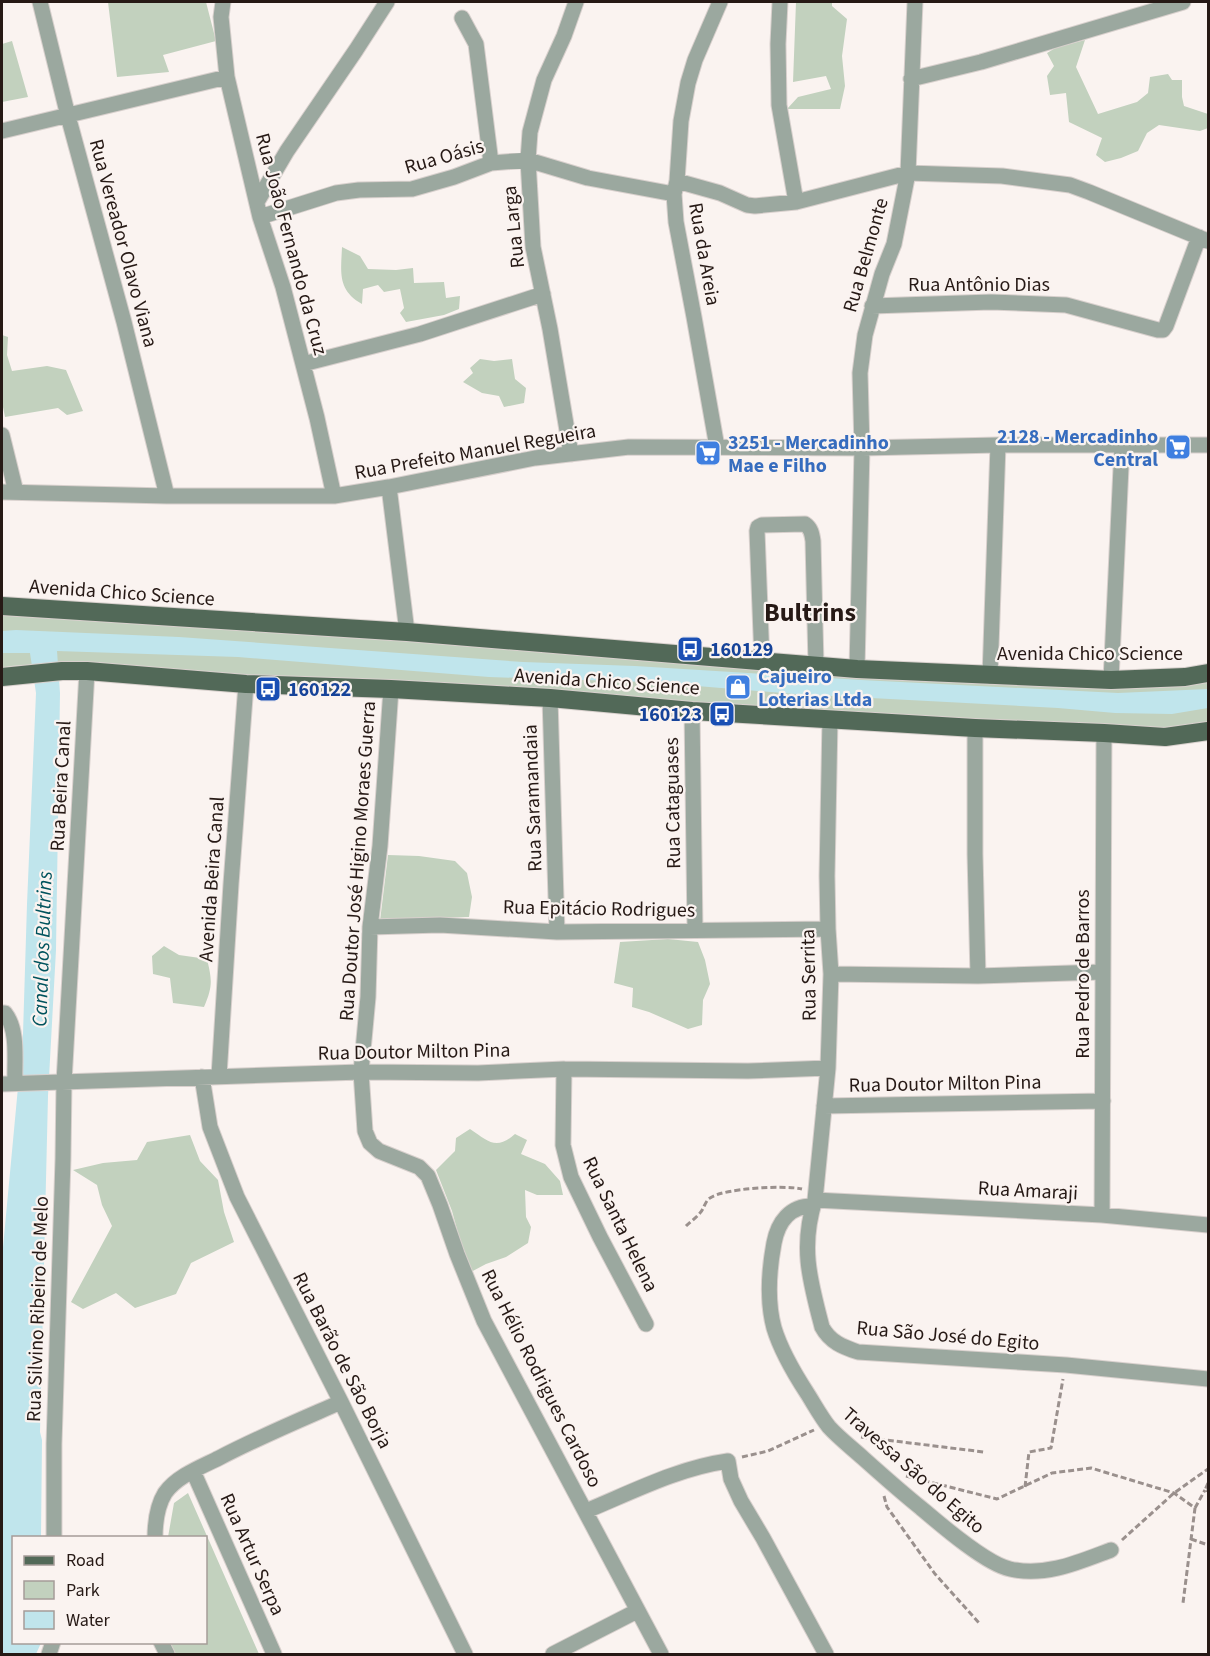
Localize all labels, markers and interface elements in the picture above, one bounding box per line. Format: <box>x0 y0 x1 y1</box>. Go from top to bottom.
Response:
street label: Rua João Fernando da Cruz <box>248 130 334 358</box>
street label: Rua Oásis <box>401 132 487 182</box>
street label: Rua Vereador Olavo Viana <box>82 136 164 350</box>
street label: Rua Larga <box>496 184 532 269</box>
street label: Rua Belmonte <box>836 195 896 316</box>
street label: Rua da Areia <box>681 201 727 308</box>
street label: Rua Antônio Dias <box>908 271 1050 299</box>
street label: Rua Prefeito Manuel Regueira <box>352 417 598 487</box>
place label: 2128 - Mercadinho Central <box>997 423 1158 474</box>
place label: 3251 - Mercadinho Mae e Filho <box>728 429 889 480</box>
supermarket icon: 2128 - Mercadinho Central <box>1163 432 1193 462</box>
supermarket icon: 3251 - Mercadinho Mae e Filho <box>693 438 723 468</box>
street label: Avenida Chico Science <box>28 573 216 613</box>
district label: Bultrins <box>764 594 856 631</box>
bus stop icon: 160129 <box>675 634 705 664</box>
place label: 160129 <box>710 636 773 664</box>
street label: Avenida Chico Science <box>997 640 1183 668</box>
street label: Avenida Chico Science <box>513 662 701 702</box>
place label: Cajueiro Loterias Ltda <box>758 663 872 714</box>
shop icon: Cajueiro Loterias Ltda <box>723 672 753 702</box>
bus stop icon: 160122 <box>253 674 283 704</box>
place label: 160122 <box>288 676 351 704</box>
bus stop icon: 160123 <box>707 699 737 729</box>
street label: Rua Doutor José Higino Moraes Guerra <box>333 700 383 1022</box>
place label: 160123 <box>639 701 702 729</box>
street label: Rua Beira Canal <box>44 720 78 852</box>
street label: Rua Saramandaia <box>516 724 550 872</box>
street label: Rua Cataguases <box>658 737 688 869</box>
street label: Avenida Beira Canal <box>192 795 232 963</box>
water label: Canal dos Bultrins <box>24 871 60 1027</box>
street label: Rua Pedro de Barros <box>1069 889 1097 1059</box>
street label: Rua Epitácio Rodrigues <box>503 893 695 925</box>
street label: Rua Serrita <box>794 929 824 1021</box>
street label: Rua Doutor Milton Pina <box>317 1036 511 1068</box>
street label: Rua Doutor Milton Pina <box>848 1068 1042 1100</box>
street label: Rua Santa Helena <box>575 1152 665 1297</box>
street label: Rua Amaraji <box>977 1174 1079 1208</box>
street label: Rua Silvino Ribeiro de Melo <box>20 1195 56 1423</box>
street label: Rua Hélio Rodrigues Cardoso <box>474 1264 608 1493</box>
street label: Rua Barão de São Borja <box>285 1267 399 1454</box>
street label: Rua São José do Egito <box>855 1314 1041 1358</box>
street label: Travessa São do Egito <box>836 1401 991 1541</box>
street label: Rua Artur Serpa <box>213 1489 292 1620</box>
legend <box>12 1536 207 1644</box>
text: Road <box>66 1548 105 1573</box>
text: Park <box>66 1578 100 1603</box>
text: Water <box>66 1608 110 1633</box>

